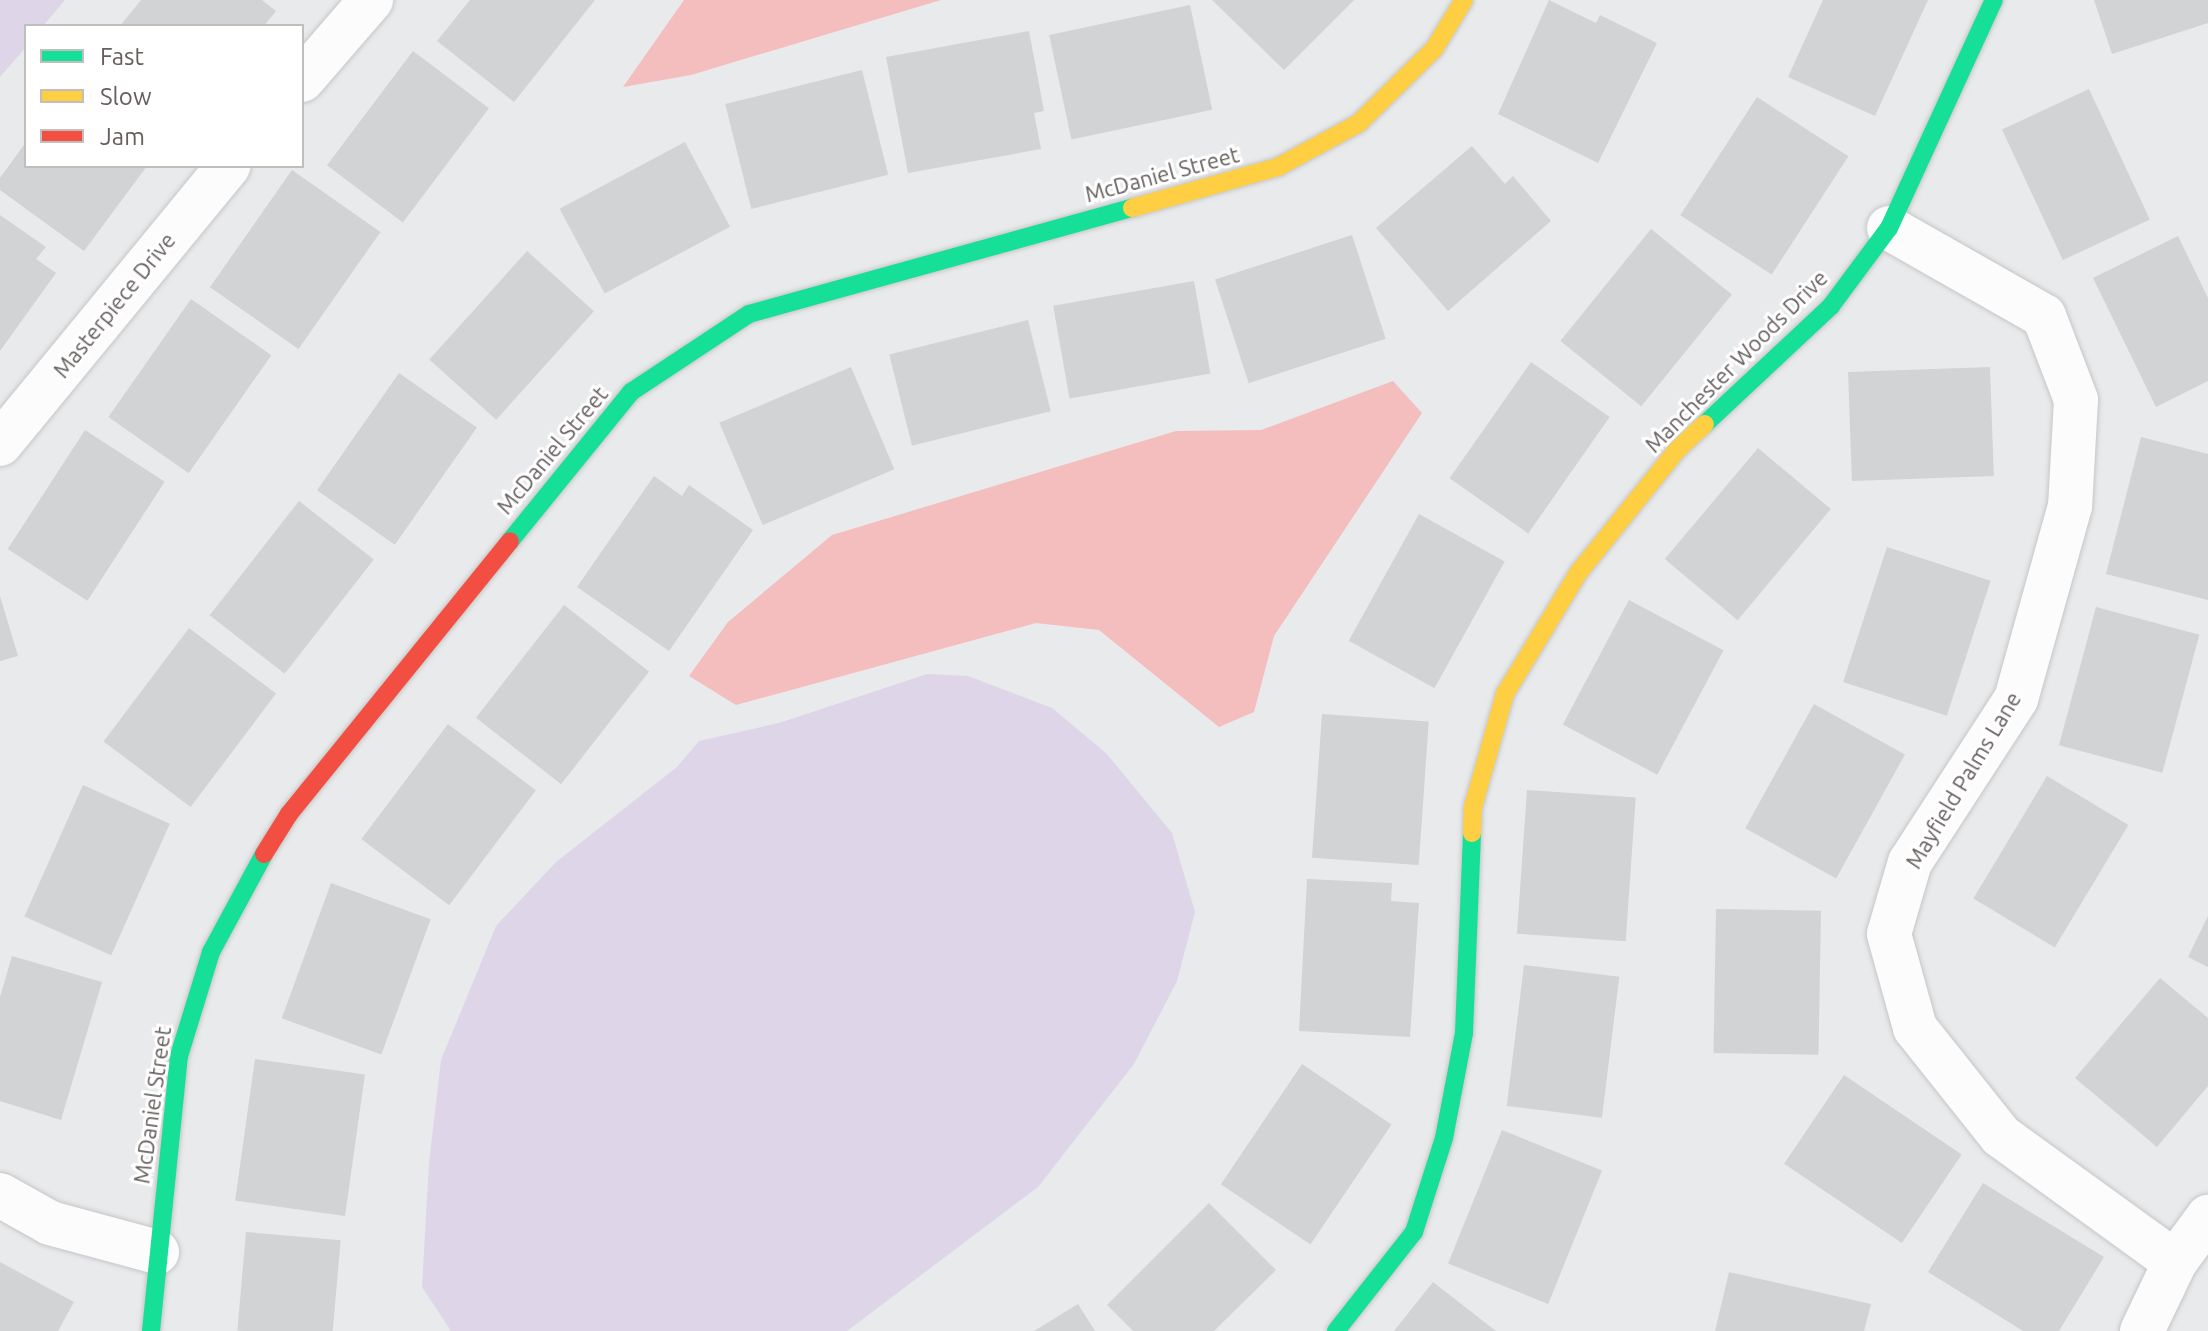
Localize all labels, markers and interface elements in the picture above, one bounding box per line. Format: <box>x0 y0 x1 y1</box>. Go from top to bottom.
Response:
legend <box>24 24 304 168</box>
text: Fast <box>100 43 144 70</box>
text: Slow <box>100 83 152 110</box>
text: Jam <box>100 123 145 150</box>
street label: McDaniel Street <box>1082 141 1242 207</box>
street label: Masterpiece Drive <box>47 227 181 383</box>
street label: Manchester Woods Drive <box>1639 264 1833 458</box>
street label: McDaniel Street <box>491 381 613 519</box>
street label: Mayfield Palms Lane <box>1900 687 2026 873</box>
street label: McDaniel Street <box>128 1025 176 1185</box>

